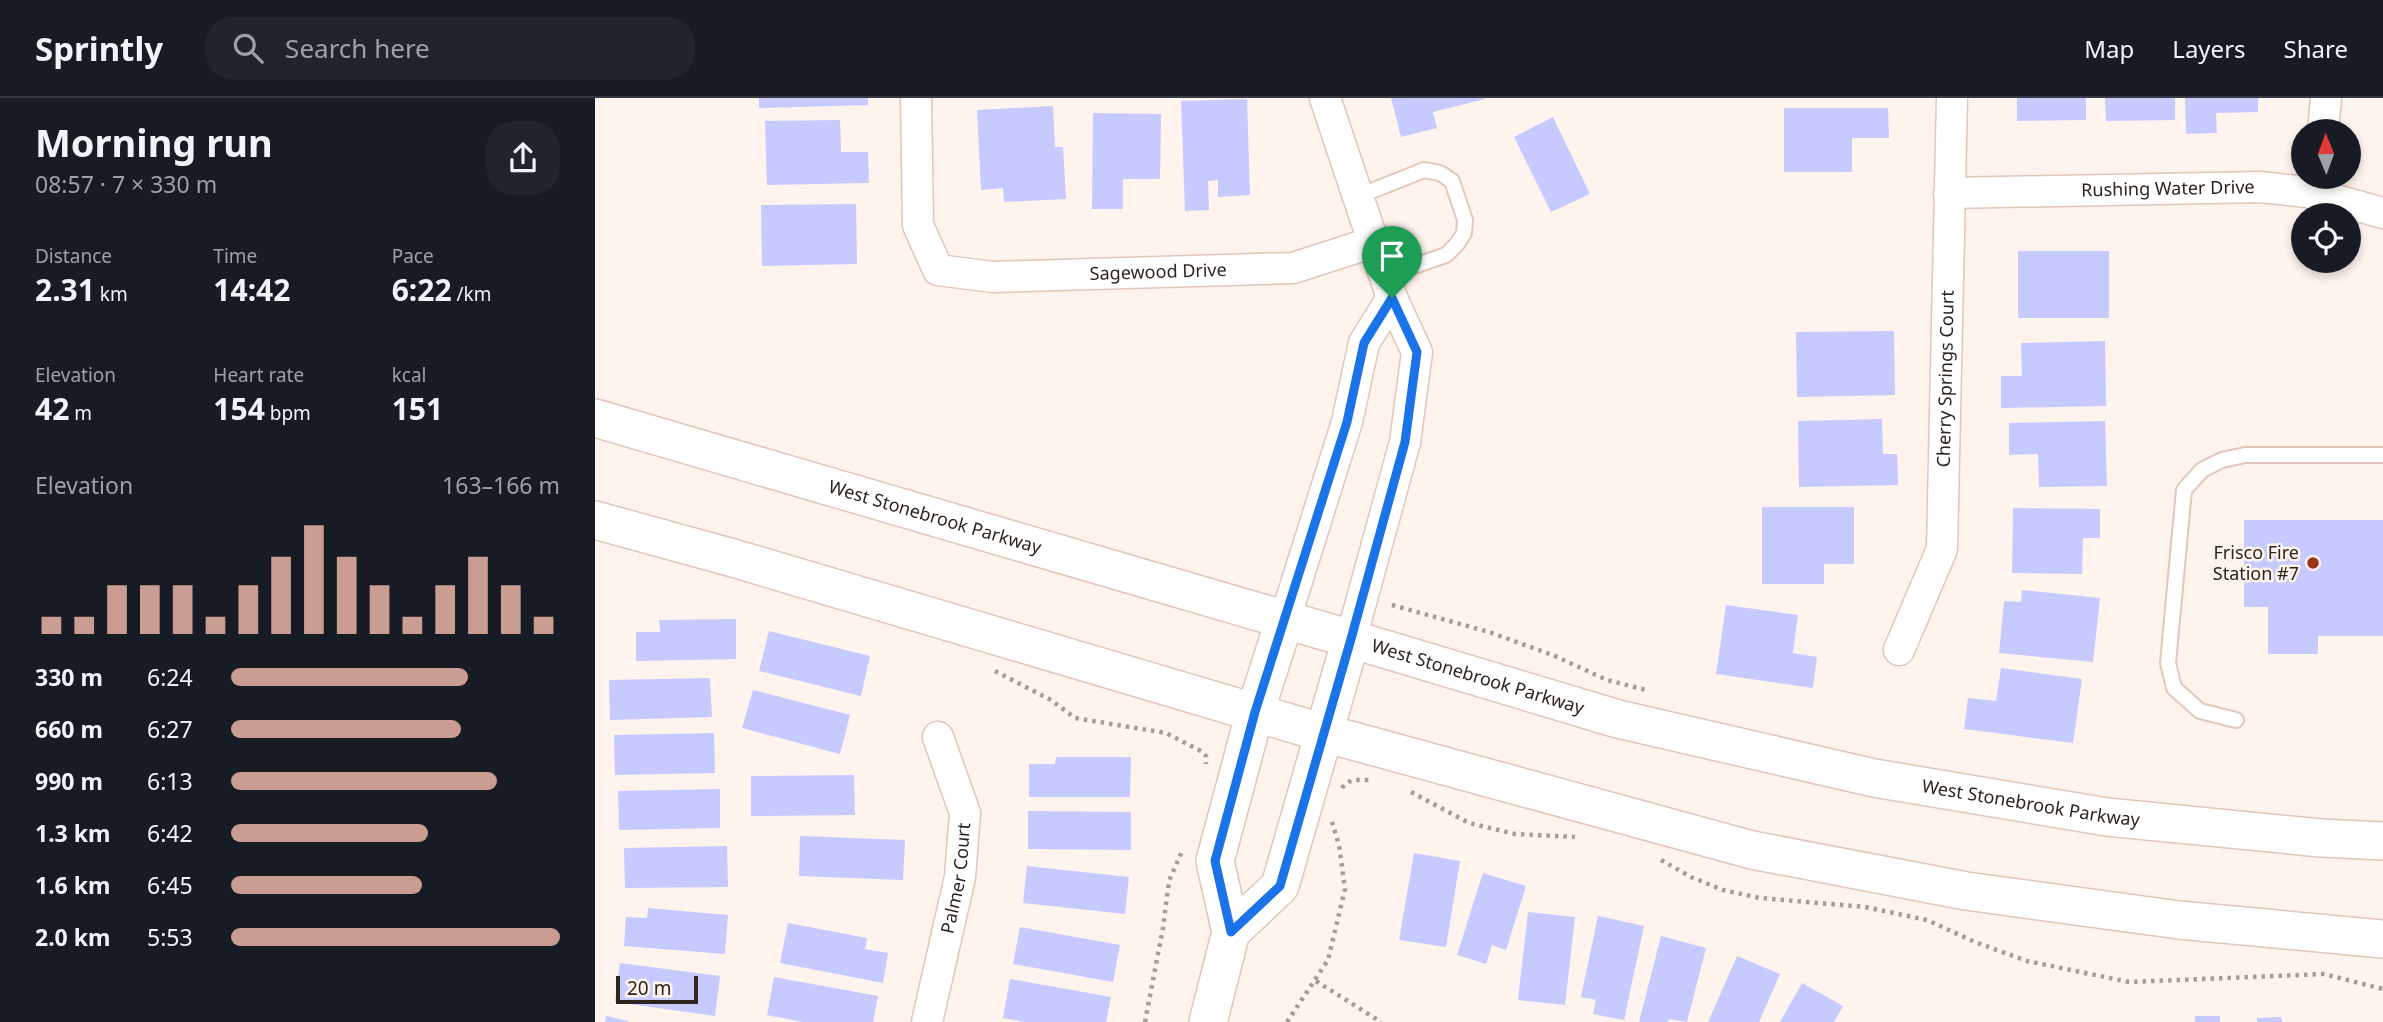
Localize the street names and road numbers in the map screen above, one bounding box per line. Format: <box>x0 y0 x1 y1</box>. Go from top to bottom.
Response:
street label: Rushing Water Drive <box>2081 174 2255 201</box>
street label: Sagewood Drive <box>1089 257 1227 285</box>
street label: Cherry Springs Court <box>1931 289 1959 468</box>
street label: West Stonebrook Parkway <box>826 474 1045 559</box>
street label: West Stonebrook Parkway <box>1369 633 1588 719</box>
street label: West Stonebrook Parkway <box>1920 773 2142 831</box>
street label: Palmer Court <box>935 821 975 936</box>

